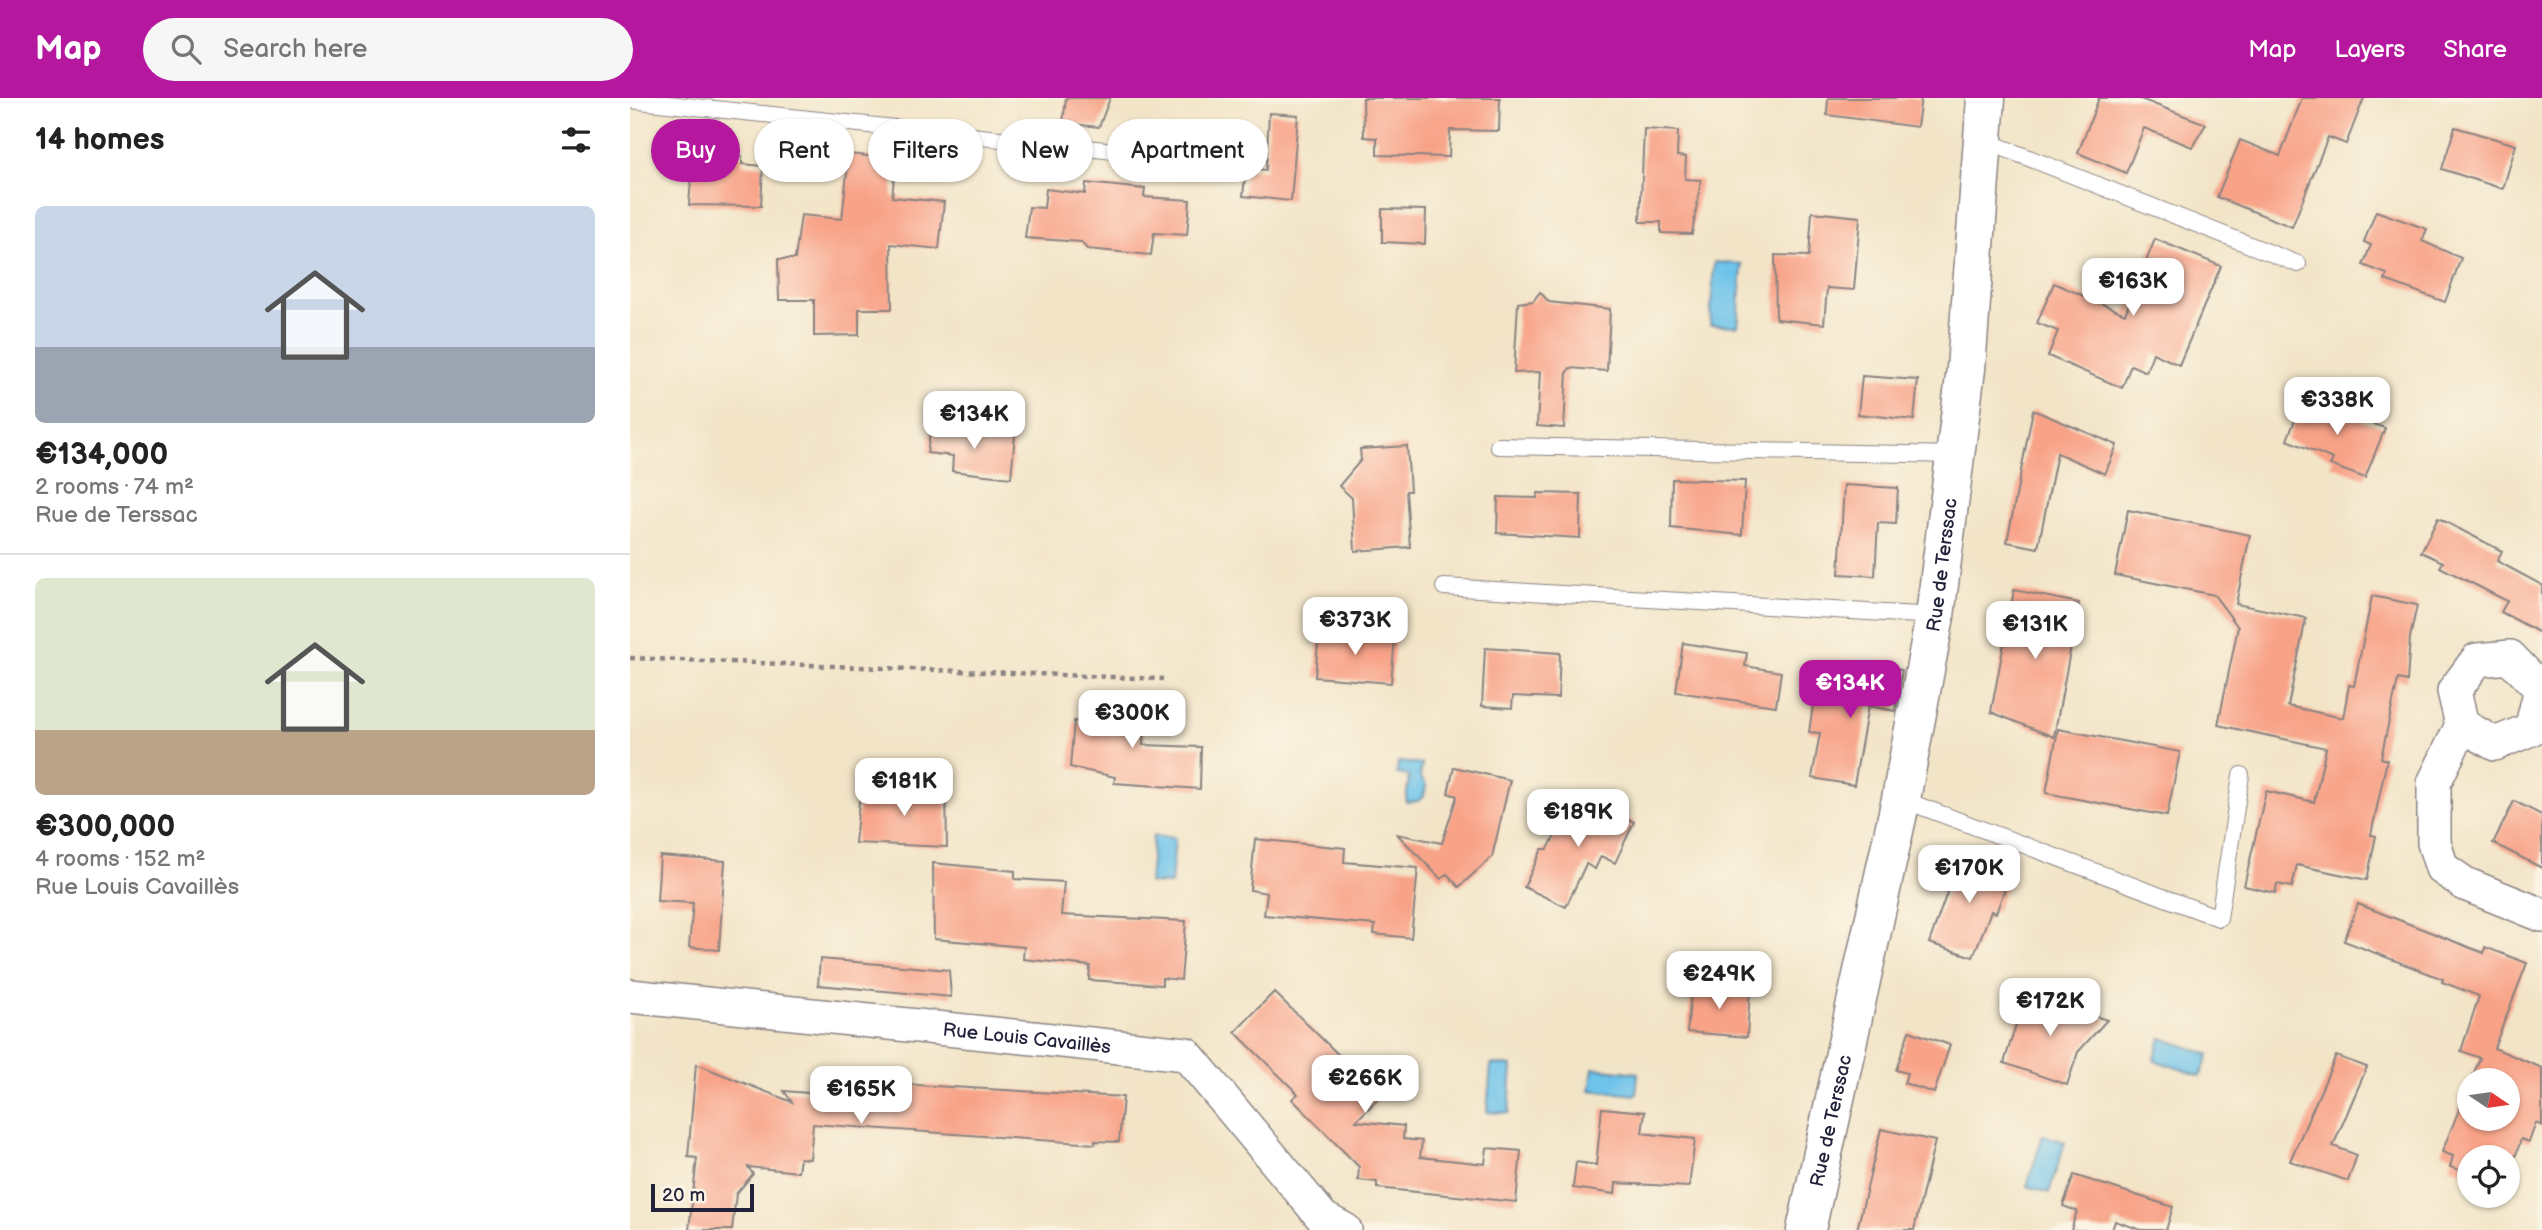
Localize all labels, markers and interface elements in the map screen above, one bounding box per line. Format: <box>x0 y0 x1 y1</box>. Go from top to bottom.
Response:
search box <box>143 18 633 81</box>
text: Map <box>35 29 101 69</box>
icon: search <box>167 30 205 68</box>
text: Search here <box>223 34 367 65</box>
text: Map <box>2248 35 2296 64</box>
text: Layers <box>2334 35 2405 64</box>
text: Share <box>2443 35 2507 64</box>
chip: Buy <box>651 119 740 182</box>
chip: Rent <box>754 119 854 182</box>
chip: Filters <box>868 119 983 182</box>
chip: New <box>997 119 1093 182</box>
chip: Apartment <box>1107 119 1268 182</box>
icon: filters <box>557 121 595 159</box>
text: 14 homes <box>35 122 164 158</box>
icon: home <box>252 252 378 378</box>
pin: €163K <box>2084 258 2182 318</box>
text: €163K <box>2098 267 2168 295</box>
pin: €338K <box>2288 378 2386 437</box>
text: €338K <box>2300 386 2374 414</box>
pin: €134K <box>925 392 1023 451</box>
text: €134K <box>939 400 1009 428</box>
text: €134,000 <box>35 437 168 473</box>
text: 2 rooms · 74 m² <box>35 473 194 501</box>
street label: Rue de Terssac <box>1922 497 1963 634</box>
text: Rue de Terssac <box>35 501 198 529</box>
pin: €373K <box>1306 598 1404 657</box>
pin: €131K <box>1986 602 2084 661</box>
text: €373K <box>1319 606 1391 634</box>
text: €131K <box>2002 610 2068 638</box>
icon: home <box>252 624 378 750</box>
pin: €134K <box>1801 660 1899 720</box>
text: €134K <box>1815 669 1885 697</box>
pin: €300K <box>1083 690 1181 750</box>
text: €300K <box>1094 699 1170 727</box>
pin: €181K <box>855 758 953 818</box>
text: €181K <box>871 767 937 795</box>
pin: €189K <box>1529 790 1627 849</box>
text: €189K <box>1543 798 1613 826</box>
text: €300,000 <box>35 809 175 845</box>
text: 4 rooms · 152 m² <box>35 845 205 873</box>
pin: €170K <box>1920 846 2018 905</box>
text: €170K <box>1934 854 2004 882</box>
text: Rue Louis Cavaillès <box>35 873 239 901</box>
pin: €249K <box>1670 951 1768 1011</box>
text: €249K <box>1683 960 1755 988</box>
pin: €172K <box>2001 978 2099 1038</box>
text: €172K <box>2015 987 2085 1015</box>
street label: Rue Louis Cavaillès <box>942 1019 1112 1059</box>
street label: Rue de Terssac <box>1806 1053 1857 1189</box>
pin: €266K <box>1316 1056 1414 1115</box>
text: €266K <box>1328 1064 1402 1092</box>
pin: €165K <box>812 1066 910 1126</box>
north arrow <box>2457 1068 2520 1130</box>
map controls <box>2457 1068 2520 1208</box>
text: €165K <box>826 1075 896 1103</box>
button: locate <box>2457 1145 2520 1208</box>
scale bar <box>651 1181 754 1213</box>
text: 20 m <box>662 1184 705 1207</box>

